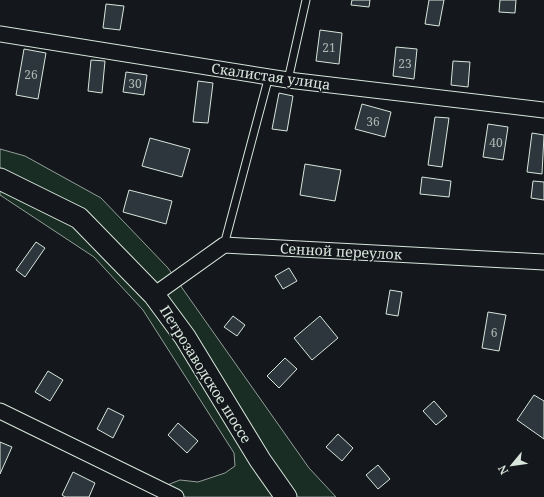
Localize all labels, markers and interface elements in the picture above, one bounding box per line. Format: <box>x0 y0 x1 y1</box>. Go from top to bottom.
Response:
house number: 21 <box>322 39 336 56</box>
house number: 23 <box>398 55 412 72</box>
street label: Скалистая улица <box>210 58 332 94</box>
house number: 26 <box>24 66 38 83</box>
house number: 30 <box>128 75 142 92</box>
house number: 36 <box>366 113 380 130</box>
house number: 40 <box>489 134 503 151</box>
street label: Сенной переулок <box>280 238 403 264</box>
street label: Петрозаводское шоссе <box>156 302 256 446</box>
house number: 6 <box>491 324 498 341</box>
north arrow <box>492 445 532 485</box>
text: N <box>494 462 511 478</box>

